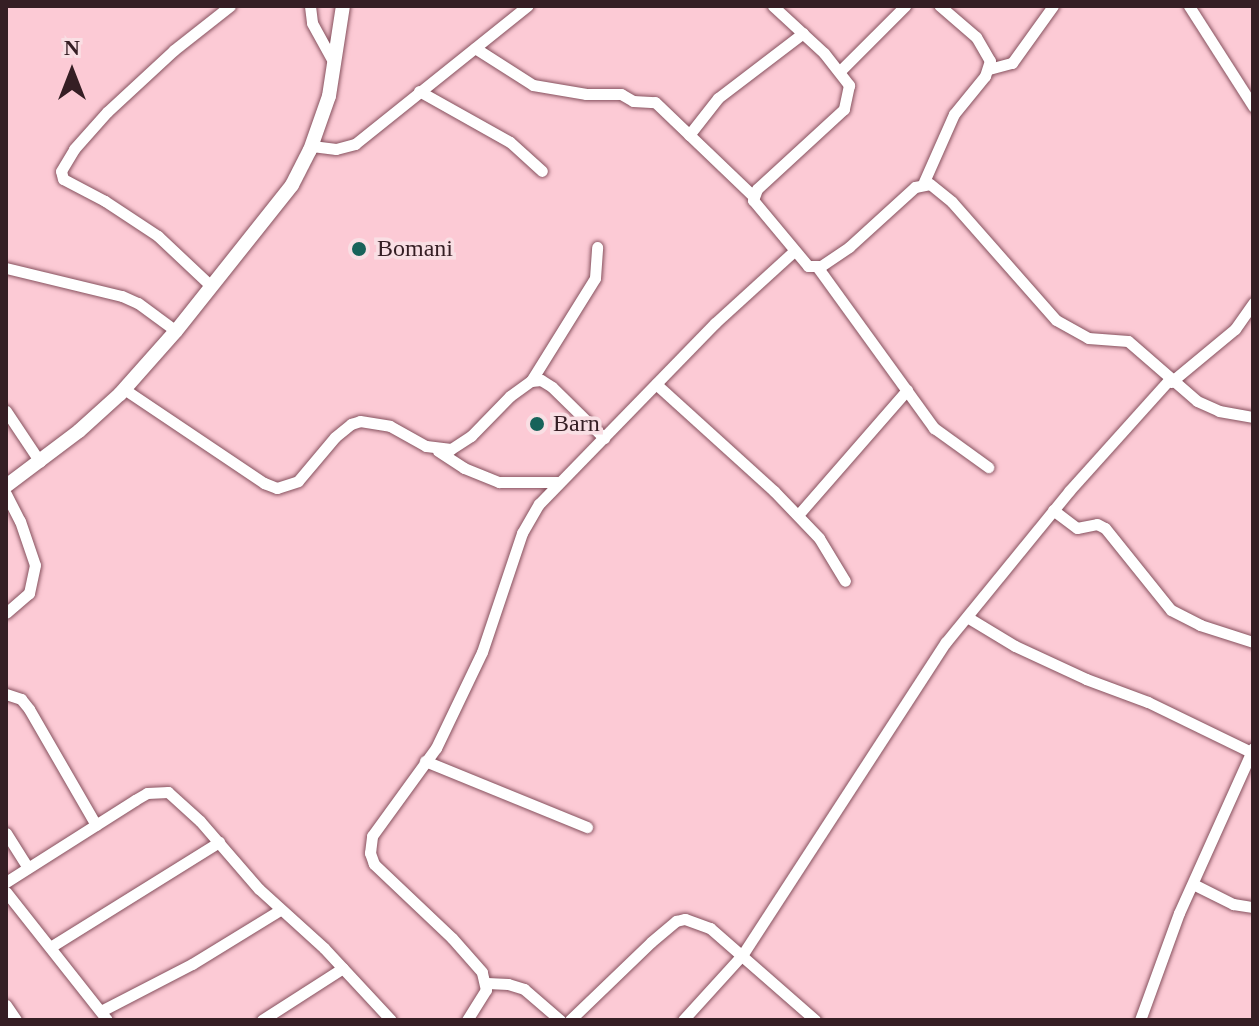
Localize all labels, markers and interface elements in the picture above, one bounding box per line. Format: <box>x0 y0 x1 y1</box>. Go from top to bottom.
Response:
north arrow <box>32 32 112 112</box>
text: N <box>64 35 80 60</box>
place label: Bomani <box>377 235 453 263</box>
marker: Bomani <box>348 238 370 260</box>
place label: Barn <box>553 410 600 438</box>
marker: Barn <box>528 415 546 433</box>

